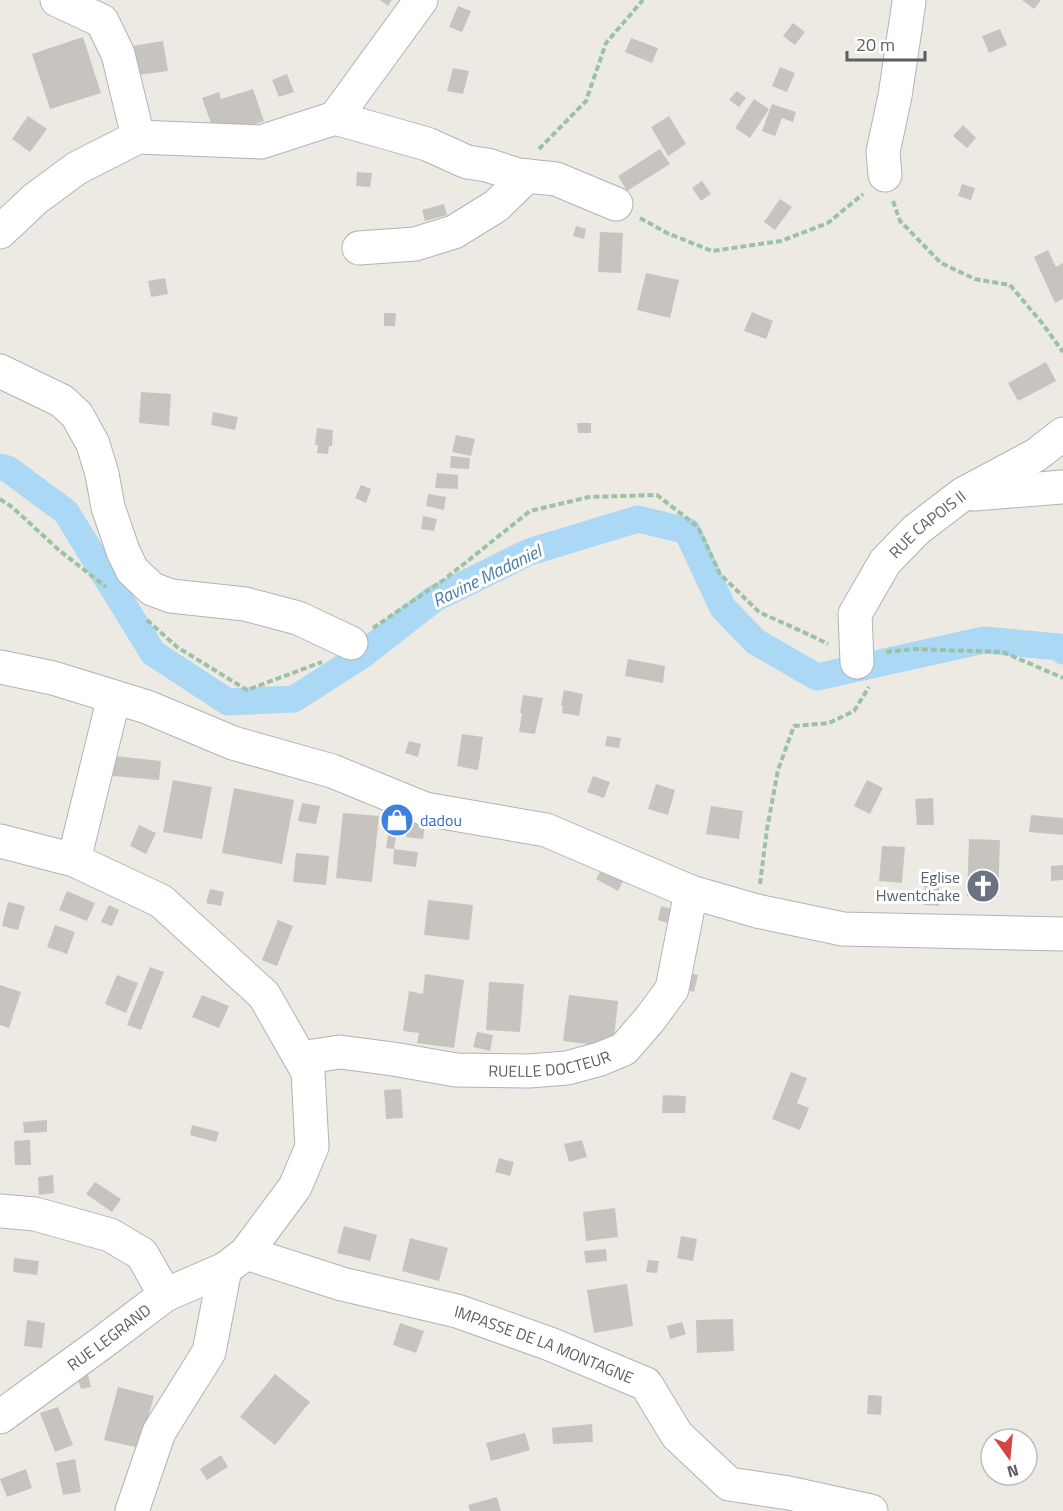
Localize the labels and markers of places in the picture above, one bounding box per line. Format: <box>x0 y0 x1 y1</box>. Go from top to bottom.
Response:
shop icon: dadou <box>379 802 415 838</box>
place label: dadou <box>420 808 462 832</box>
place label: Eglise Hwentchake <box>876 865 960 907</box>
church icon: Eglise Hwentchake <box>965 868 1001 904</box>

